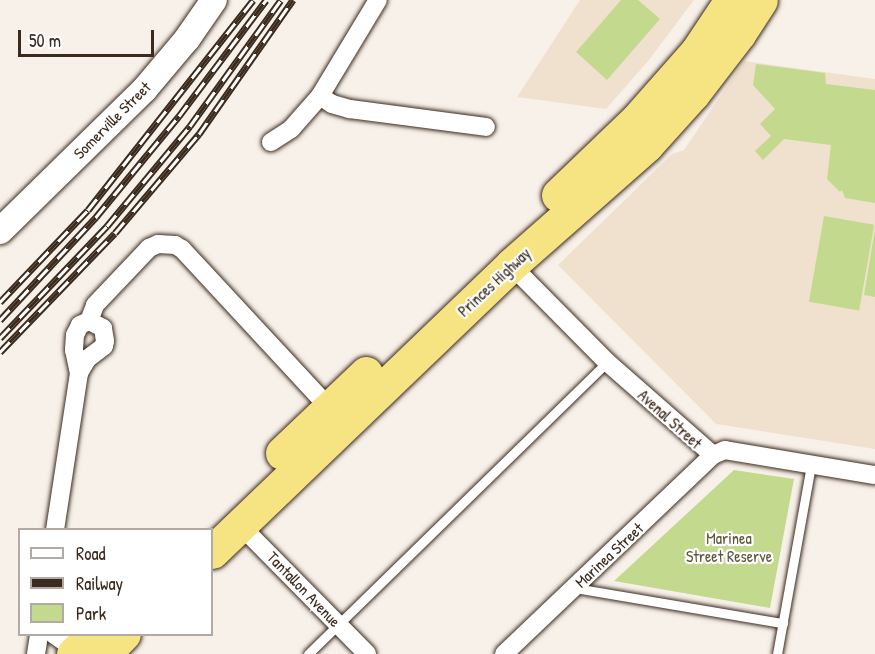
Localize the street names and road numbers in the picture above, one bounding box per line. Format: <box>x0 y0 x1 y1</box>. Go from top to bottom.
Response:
street label: Somerville Street <box>69 77 155 163</box>
street label: Princes Highway <box>454 243 534 321</box>
street label: Avenal Street <box>634 385 706 453</box>
street label: Marinea Street <box>571 519 647 591</box>
street label: Tantallon Avenue <box>263 547 345 631</box>

